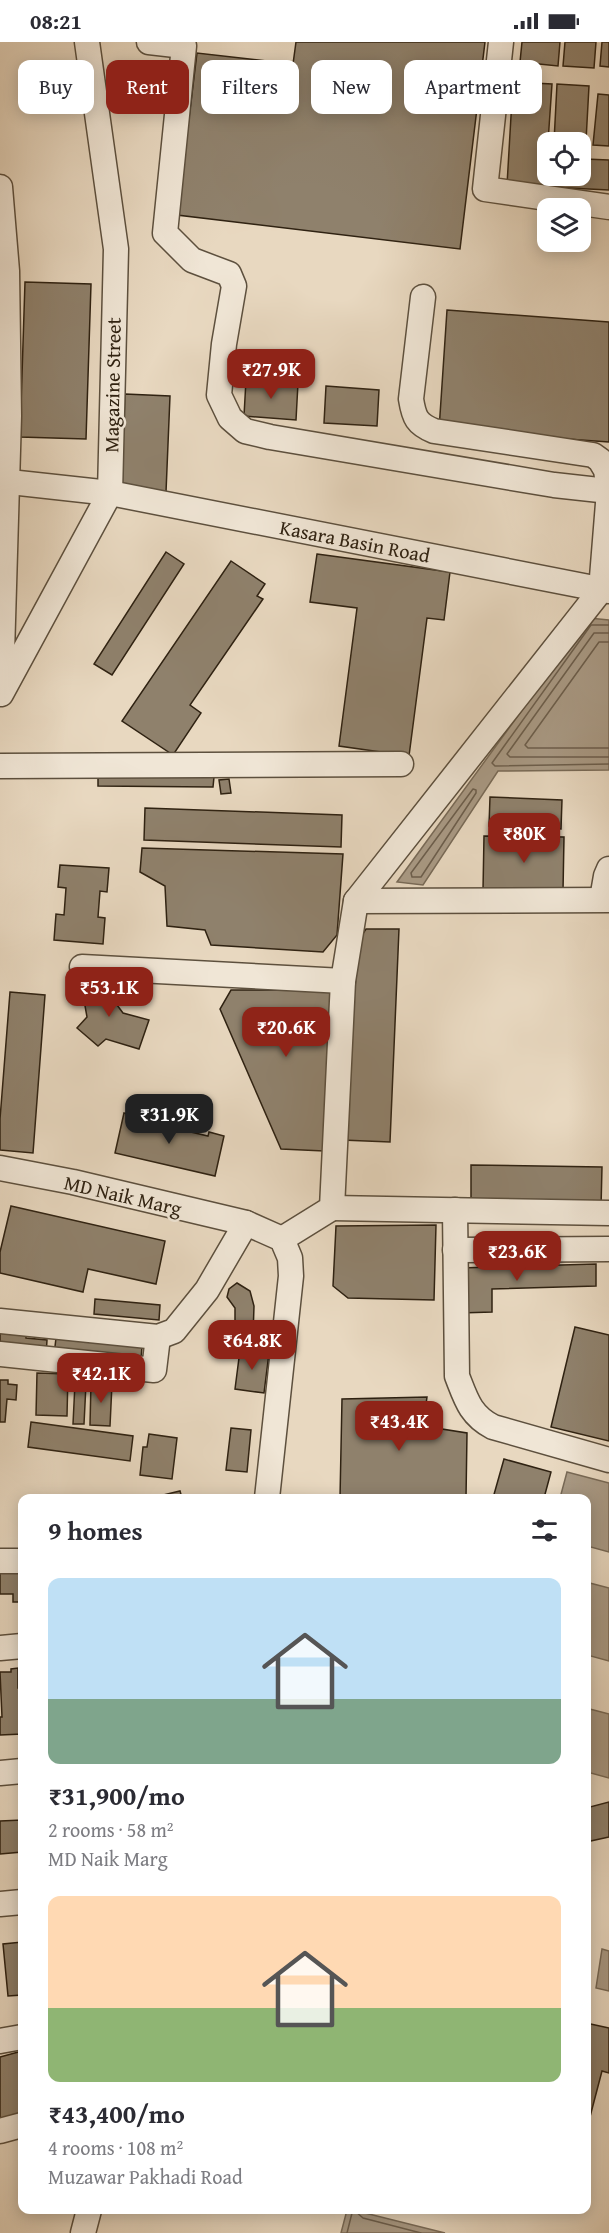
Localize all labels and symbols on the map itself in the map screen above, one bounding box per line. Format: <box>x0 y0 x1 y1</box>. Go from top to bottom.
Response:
street label: Magazine Street <box>96 317 128 453</box>
pin: ₹27.9K <box>222 349 320 400</box>
street label: Kasara Basin Road <box>277 512 433 570</box>
pin: ₹80K <box>488 813 560 864</box>
pin: ₹53.1K <box>60 967 158 1018</box>
pin: ₹20.6K <box>237 1007 335 1058</box>
pin: ₹31.9K <box>120 1094 218 1145</box>
street label: MD Naik Marg <box>61 1167 185 1223</box>
pin: ₹23.6K <box>468 1231 566 1282</box>
pin: ₹64.8K <box>203 1320 301 1371</box>
pin: ₹42.1K <box>52 1353 150 1404</box>
pin: ₹43.4K <box>350 1401 448 1452</box>

